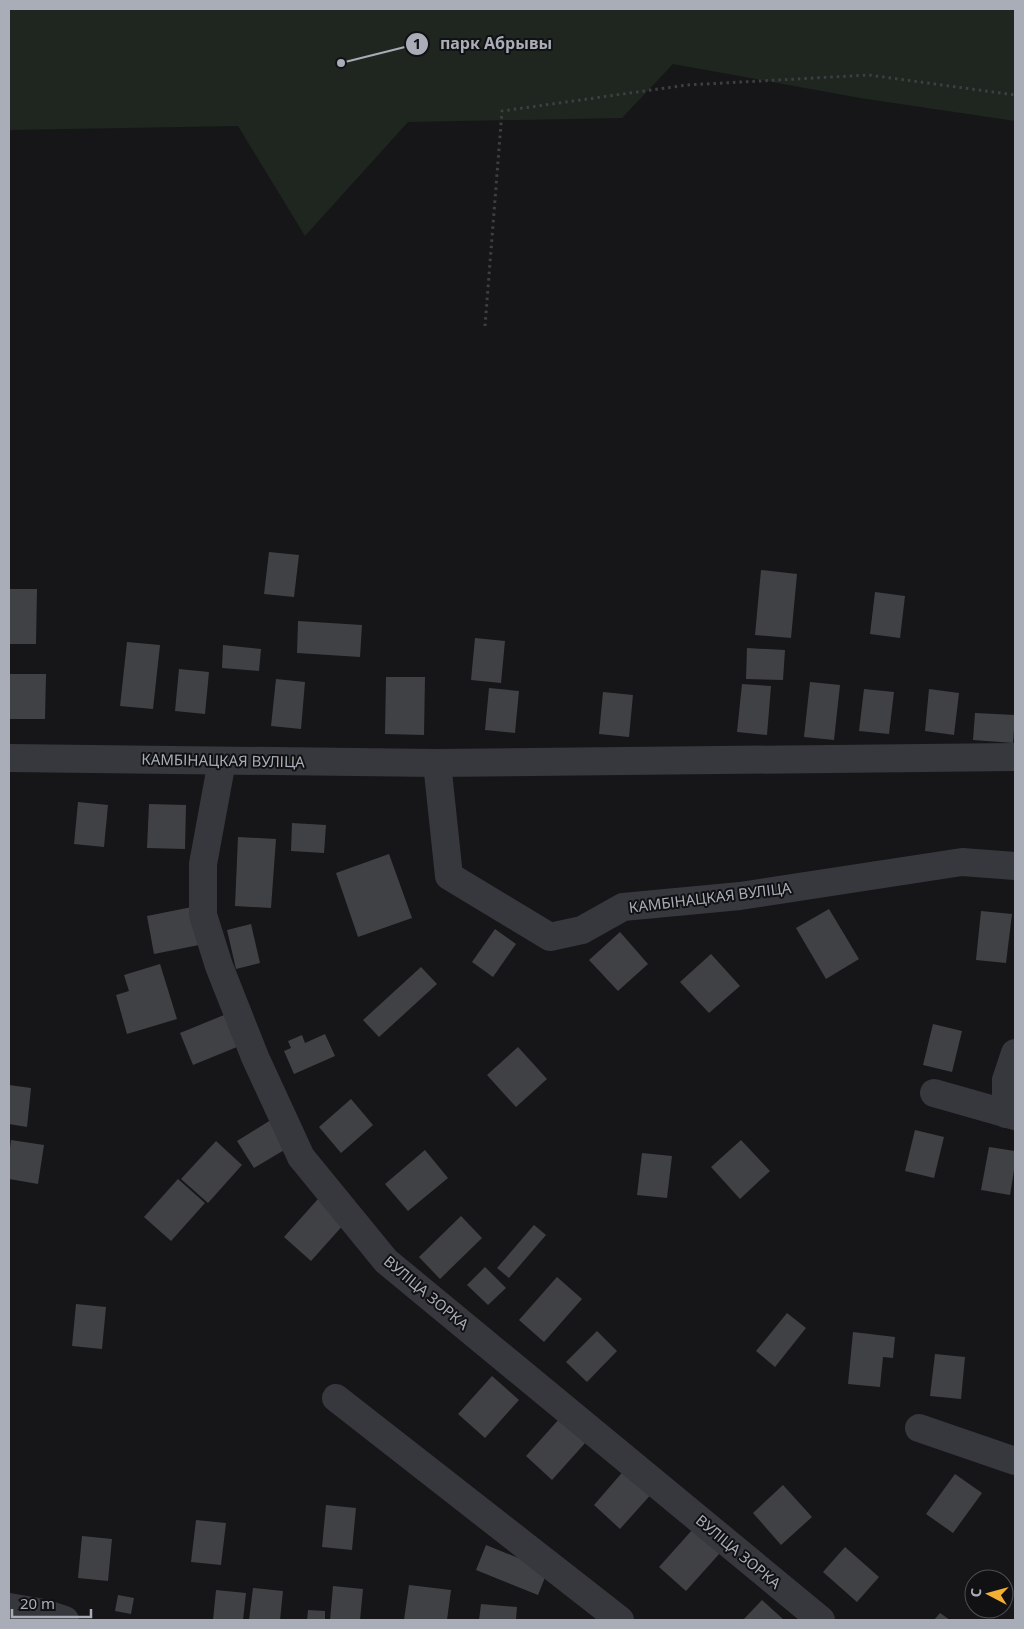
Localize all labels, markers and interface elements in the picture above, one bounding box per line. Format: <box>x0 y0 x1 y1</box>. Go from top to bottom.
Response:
callout: парк Абрывы <box>405 28 562 59</box>
text: парк Абрывы <box>440 32 552 54</box>
text: 1 <box>413 33 421 53</box>
street label: КАМБІНАЦКАЯ ВУЛІЦА <box>141 749 305 771</box>
street label: КАМБІНАЦКАЯ ВУЛІЦА <box>628 877 793 917</box>
street label: ВУЛІЦА ЗОРКА <box>380 1251 474 1334</box>
street label: ВУЛІЦА ЗОРКА <box>692 1510 786 1593</box>
north arrow <box>964 1569 1014 1619</box>
scale bar <box>12 1586 91 1618</box>
text: С <box>966 1587 985 1598</box>
text: 20 m <box>20 1593 55 1613</box>

